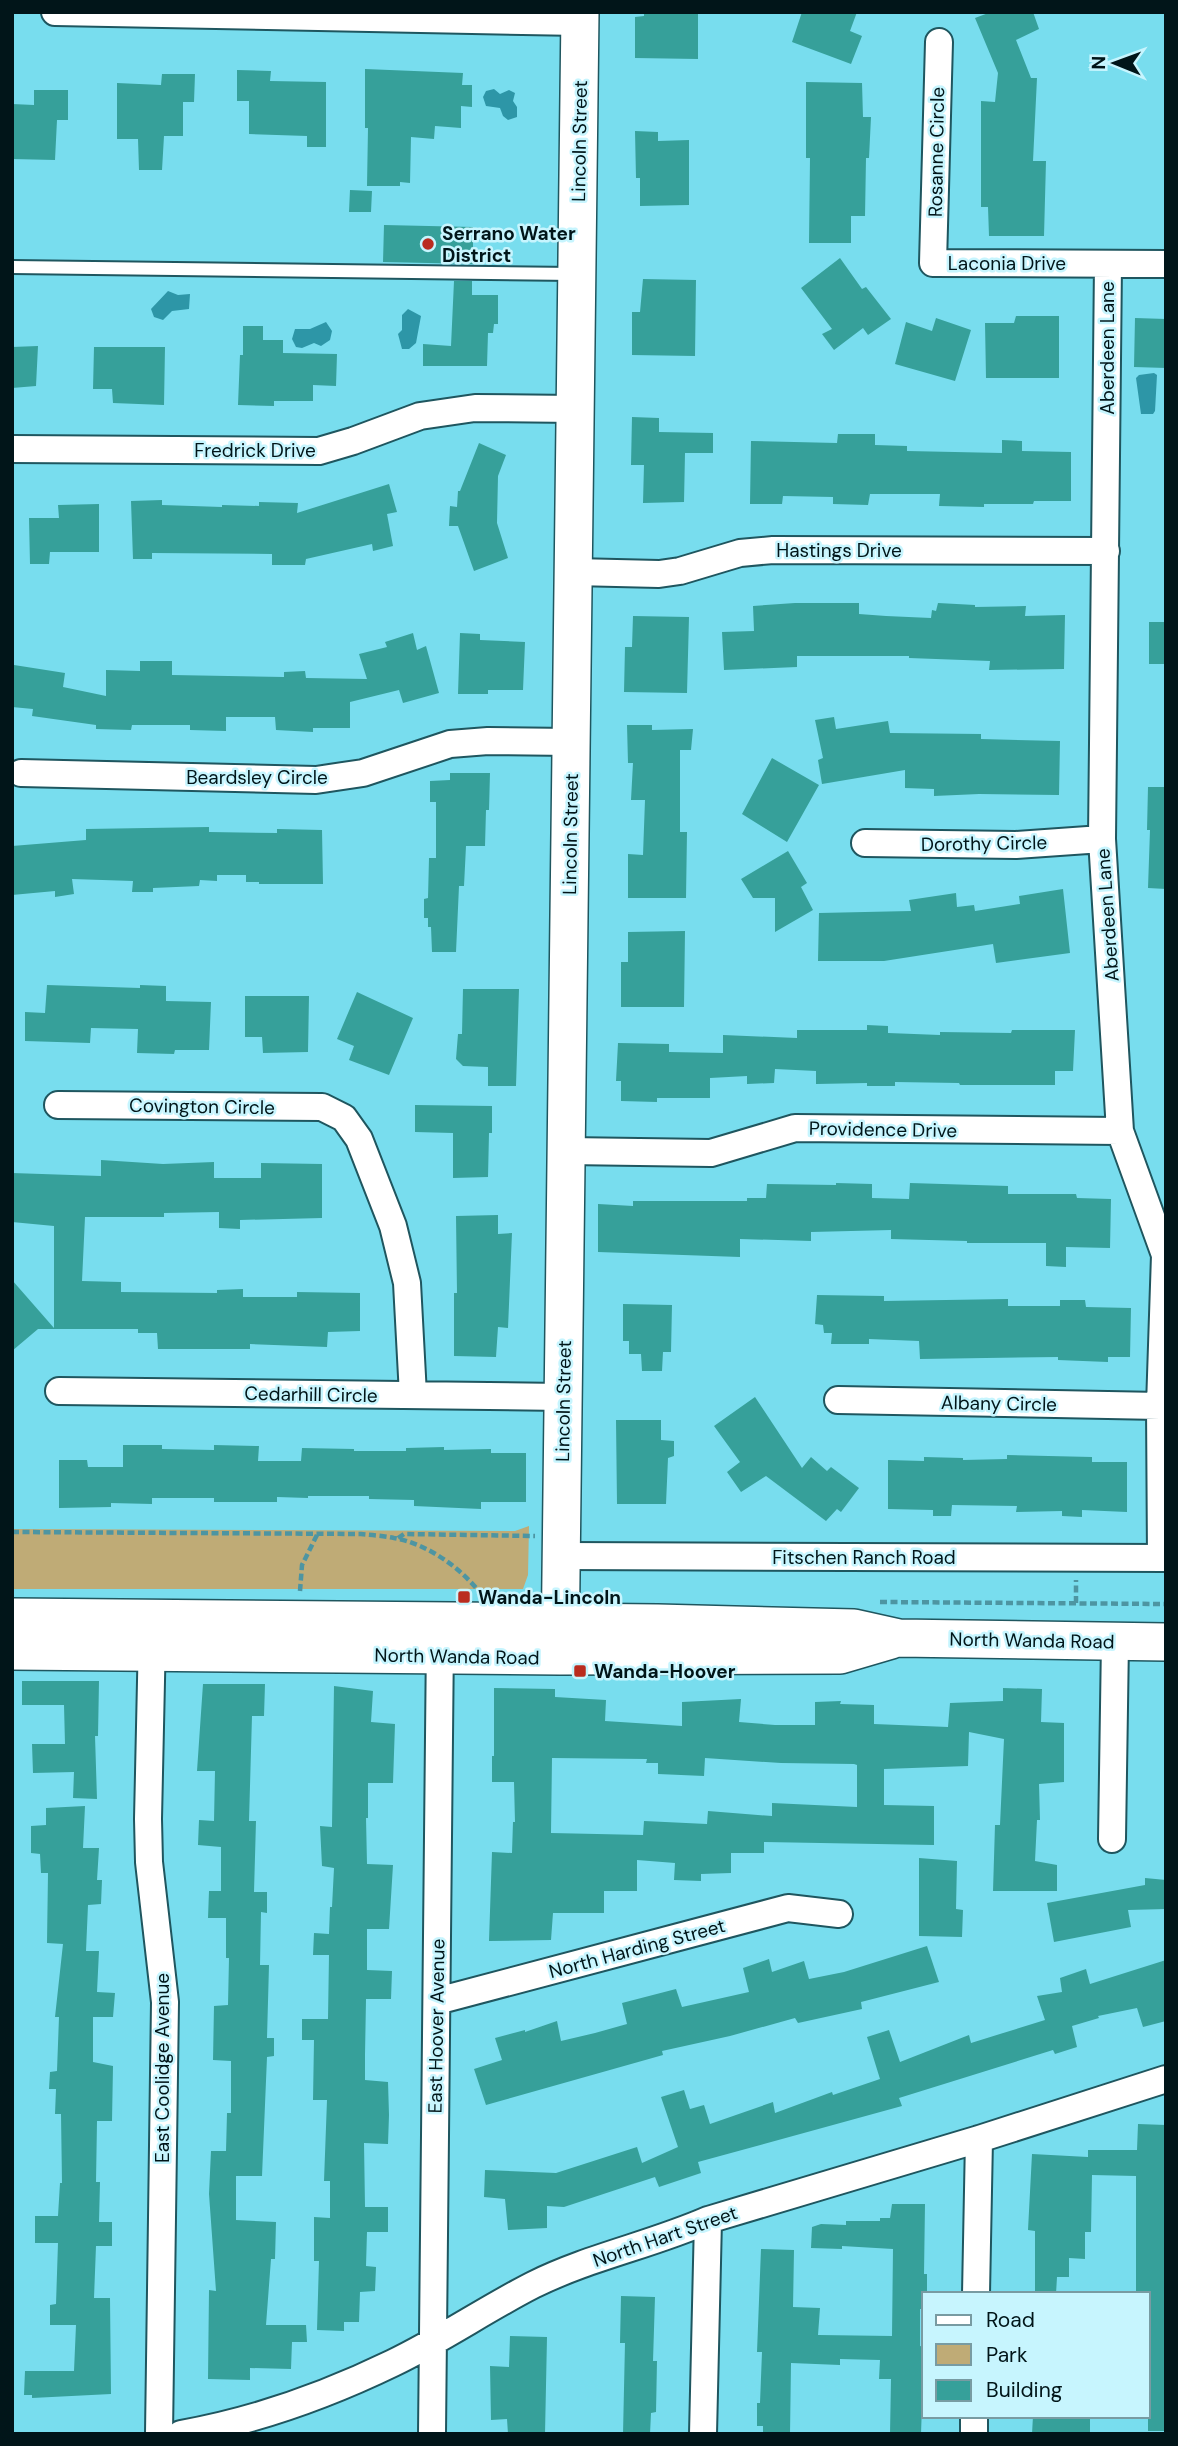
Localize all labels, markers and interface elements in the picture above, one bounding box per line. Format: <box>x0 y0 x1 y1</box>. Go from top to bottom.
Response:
north arrow <box>1080 28 1150 98</box>
text: N <box>1086 56 1111 70</box>
street label: Lincoln Street <box>566 80 593 202</box>
street label: Rosanne Circle <box>923 87 950 217</box>
place label: Serrano Water District <box>442 221 576 268</box>
marker: Serrano Water District <box>420 236 436 252</box>
street label: Laconia Drive <box>948 251 1066 276</box>
street label: Aberdeen Lane <box>1095 281 1120 415</box>
street label: Fredrick Drive <box>194 438 316 463</box>
street label: Hastings Drive <box>776 538 902 563</box>
street label: Beardsley Circle <box>186 765 328 790</box>
street label: Lincoln Street <box>557 773 584 895</box>
street label: Dorothy Circle <box>921 830 1047 857</box>
street label: Aberdeen Lane <box>1090 848 1125 982</box>
street label: Covington Circle <box>129 1093 275 1120</box>
street label: Providence Drive <box>809 1116 957 1143</box>
street label: Lincoln Street <box>550 1340 577 1462</box>
street label: Cedarhill Circle <box>244 1381 378 1408</box>
street label: Albany Circle <box>941 1390 1057 1417</box>
street label: Fitschen Ranch Road <box>772 1545 956 1570</box>
place label: Wanda-Lincoln <box>478 1585 621 1610</box>
marker: Wanda-Lincoln <box>456 1589 472 1605</box>
street label: North Wanda Road <box>949 1627 1115 1654</box>
street label: North Wanda Road <box>374 1643 540 1670</box>
place label: Wanda-Hoover <box>594 1659 736 1684</box>
marker: Wanda-Hoover <box>572 1663 588 1679</box>
street label: North Harding Street <box>546 1913 728 1984</box>
street label: East Hoover Avenue <box>422 1938 451 2114</box>
street label: East Coolidge Avenue <box>150 1973 175 2163</box>
street label: North Hart Street <box>589 2200 741 2273</box>
legend <box>922 2292 1150 2418</box>
text: Road <box>986 2306 1035 2334</box>
text: Park <box>986 2341 1028 2369</box>
text: Building <box>986 2376 1063 2404</box>

